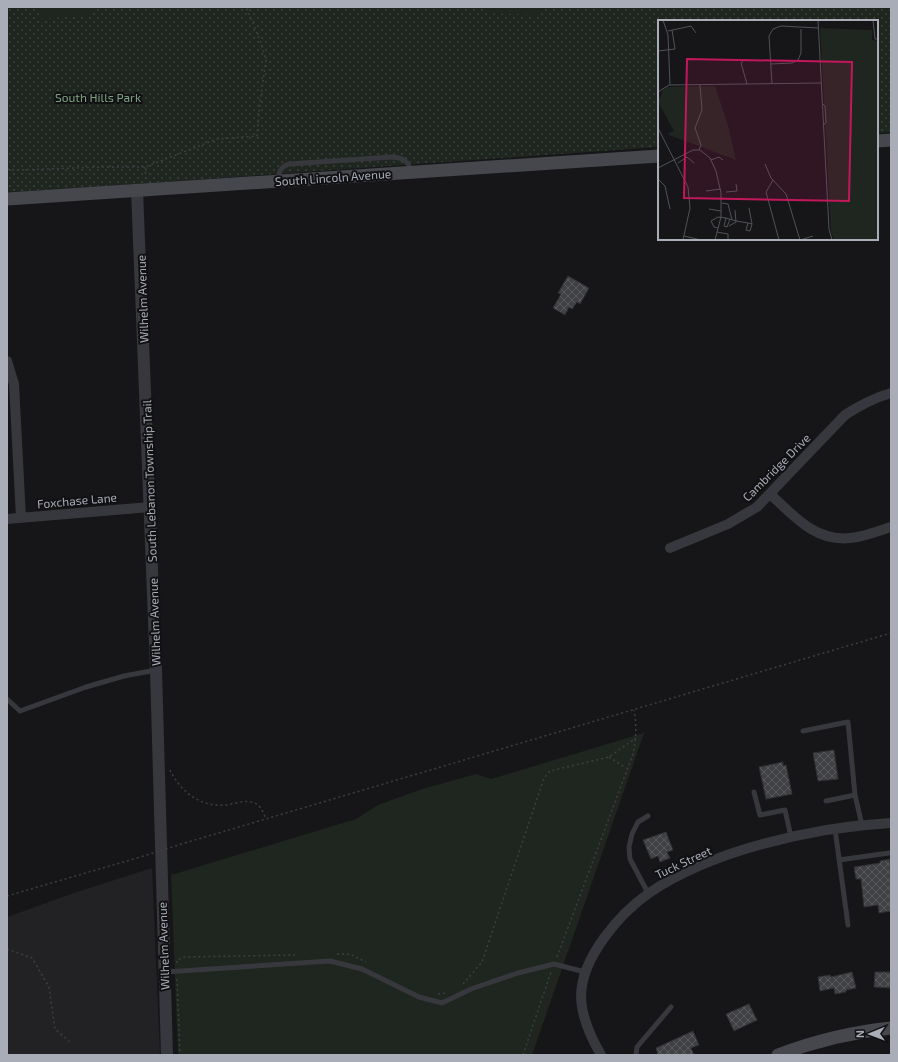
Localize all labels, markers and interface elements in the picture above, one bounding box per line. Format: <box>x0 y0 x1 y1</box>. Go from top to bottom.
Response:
inset map <box>658 20 878 240</box>
park label: South Hills Park <box>55 90 141 104</box>
street label: South Lincoln Avenue <box>274 166 392 188</box>
street label: Wilhelm Avenue <box>133 255 151 343</box>
street label: South Lebanon Township Trail <box>139 399 159 562</box>
street label: Cambridge Drive <box>739 430 813 504</box>
street label: Foxchase Lane <box>37 490 117 510</box>
street label: Wilhelm Avenue <box>145 578 163 666</box>
street label: Tuck Street <box>653 843 714 881</box>
street label: Wilhelm Avenue <box>154 902 172 990</box>
north arrow <box>850 1014 890 1054</box>
text: N <box>853 1030 866 1038</box>

